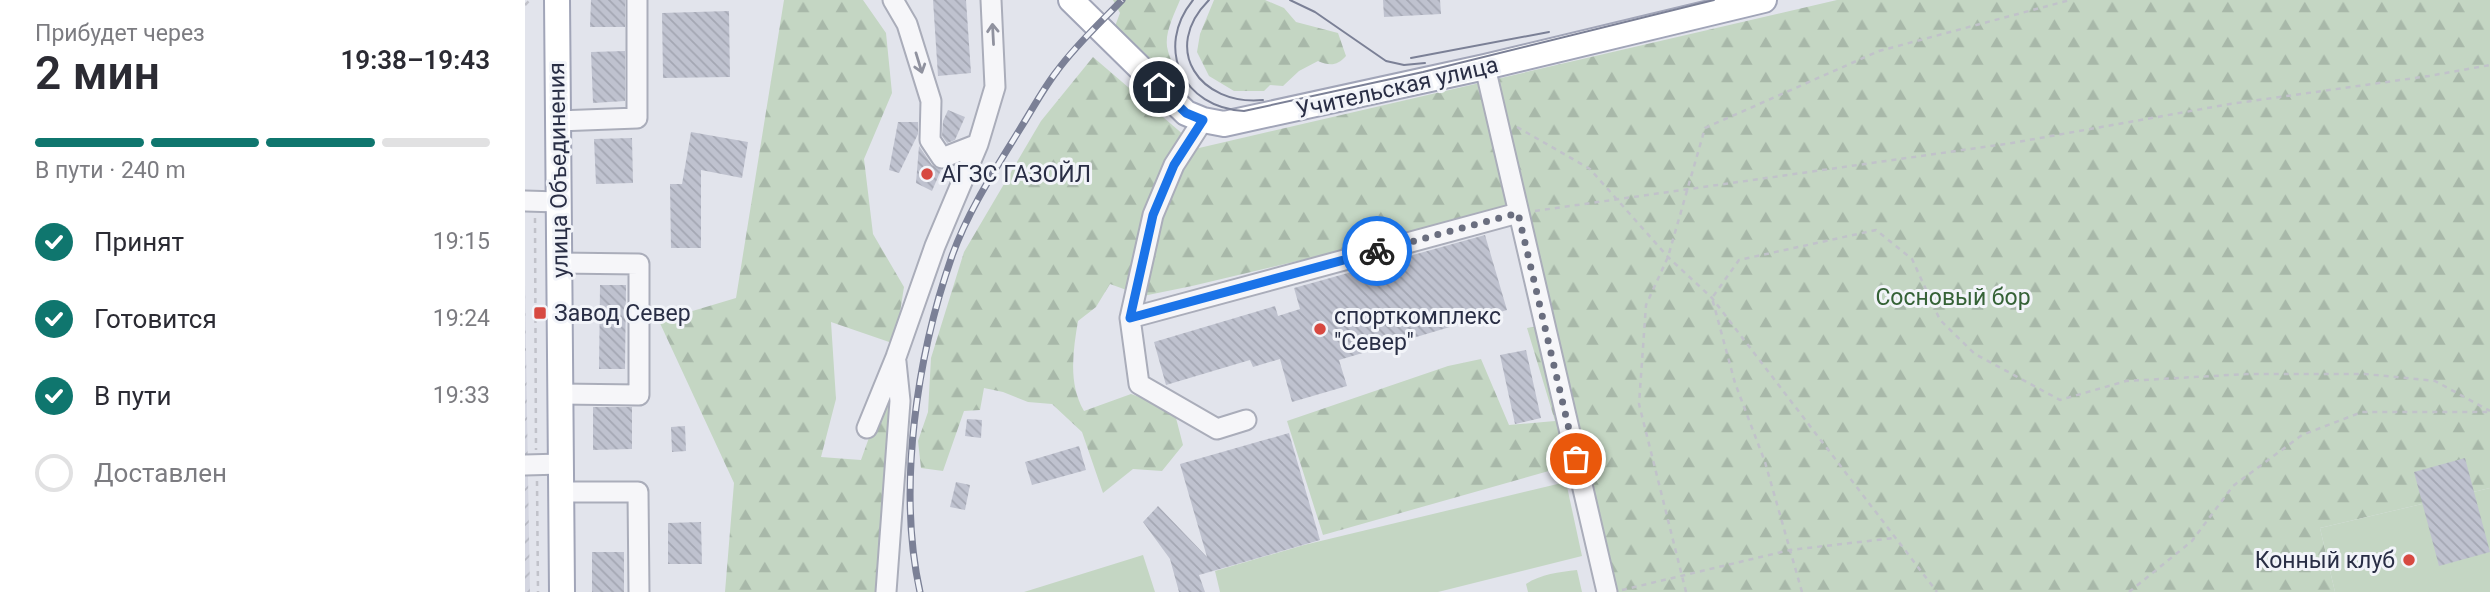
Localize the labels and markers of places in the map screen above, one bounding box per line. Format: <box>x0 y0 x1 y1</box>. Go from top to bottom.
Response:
pin <box>1129 57 1189 117</box>
place label: АГЗС ГАЗОЙЛ <box>941 160 1091 188</box>
marker: АГЗС ГАЗОЙЛ <box>919 166 935 182</box>
place label: Завод Север <box>554 300 691 327</box>
place label: спорткомплекс "Север" <box>1334 303 1501 356</box>
marker: Завод Север <box>532 305 548 321</box>
marker: спорткомплекс "Север" <box>1312 321 1328 337</box>
pin <box>1546 429 1606 489</box>
place label: Конный клуб <box>2255 547 2395 574</box>
marker: Конный клуб <box>2401 552 2417 568</box>

